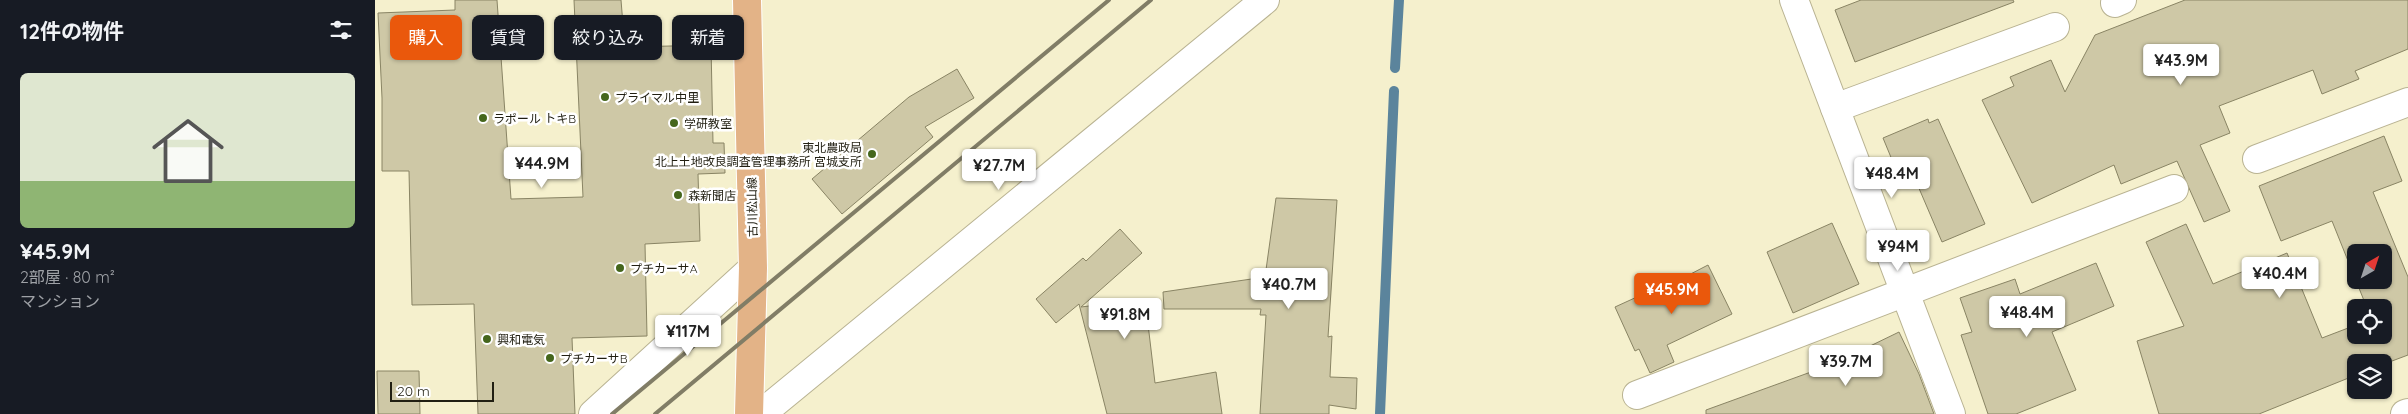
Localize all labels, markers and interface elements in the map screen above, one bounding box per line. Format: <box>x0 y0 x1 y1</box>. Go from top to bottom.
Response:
chip: 購入 <box>390 15 462 60</box>
chip: 賃貸 <box>472 15 544 60</box>
chip: 絞り込み <box>554 15 662 60</box>
chip: 新着 <box>672 15 744 60</box>
icon: filters <box>327 16 355 44</box>
text: 12件の物件 <box>20 18 124 44</box>
pin: ¥43.9M <box>2140 44 2222 86</box>
text: ¥43.9M <box>2154 50 2208 70</box>
place label: プライマル中里 <box>615 90 699 105</box>
marker: プライマル中里 <box>599 91 611 103</box>
icon: home <box>143 106 233 196</box>
place label: ラポール トキB <box>493 111 576 126</box>
marker: ラポール トキB <box>477 112 489 124</box>
place label: 学研教室 <box>684 116 732 131</box>
marker: 学研教室 <box>668 117 680 129</box>
place label: 東北農政局 北上土地改良調査管理事務所 宮城支所 <box>655 140 862 169</box>
pin: ¥44.9M <box>501 146 583 189</box>
marker: 東北農政局 北上土地改良調査管理事務所 宮城支所 <box>866 148 878 160</box>
pin: ¥27.7M <box>958 148 1040 191</box>
text: ¥44.9M <box>515 153 569 173</box>
text: ¥27.7M <box>973 155 1025 175</box>
pin: ¥48.4M <box>1851 156 1933 199</box>
text: ¥48.4M <box>1865 163 1919 183</box>
street label: 古川松山線 <box>744 177 760 237</box>
place label: 森新聞店 <box>688 188 736 203</box>
marker: 森新聞店 <box>672 189 684 201</box>
pin: ¥94M <box>1868 230 1928 272</box>
text: ¥94M <box>1877 236 1919 256</box>
text: ¥45.9M <box>20 238 90 264</box>
north arrow <box>2347 244 2393 289</box>
map controls <box>2347 244 2392 399</box>
pin: ¥40.4M <box>2239 256 2321 299</box>
place label: プチカーサA <box>630 261 698 276</box>
marker: プチカーサA <box>614 262 626 274</box>
text: ¥40.4M <box>2253 263 2307 283</box>
text: 2部屋 · 80 m² <box>20 267 115 287</box>
pin: ¥40.7M <box>1248 268 1330 310</box>
pin: ¥45.9M <box>1631 272 1713 315</box>
text: ¥40.7M <box>1262 274 1316 294</box>
text: ¥45.9M <box>1645 279 1699 299</box>
text: マンション <box>20 291 100 311</box>
pin: ¥48.4M <box>1986 296 2068 338</box>
pin: ¥91.8M <box>1084 298 1166 340</box>
button: locate <box>2347 299 2392 344</box>
text: ¥48.4M <box>2000 302 2054 322</box>
text: ¥91.8M <box>1100 304 1150 324</box>
pin: ¥117M <box>653 314 723 357</box>
text: ¥117M <box>666 321 710 341</box>
place label: 興和電気 <box>497 332 545 347</box>
marker: 興和電気 <box>481 333 493 345</box>
pin: ¥39.7M <box>1805 344 1887 387</box>
place label: プチカーサB <box>560 351 628 366</box>
text: ¥39.7M <box>1820 351 1872 371</box>
marker: プチカーサB <box>544 352 556 364</box>
button: layers <box>2347 354 2392 399</box>
scale bar <box>390 379 494 402</box>
text: 20 m <box>397 382 430 400</box>

